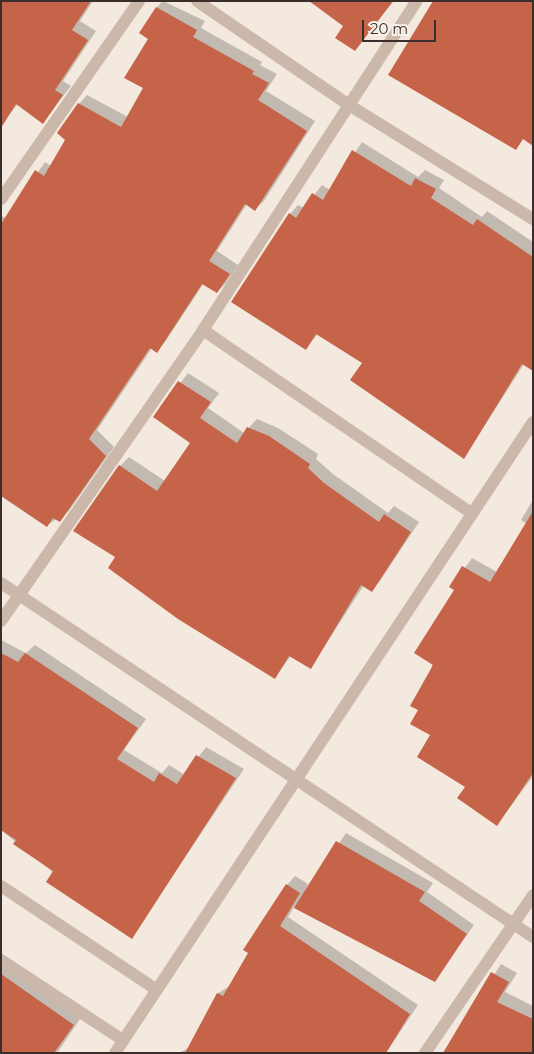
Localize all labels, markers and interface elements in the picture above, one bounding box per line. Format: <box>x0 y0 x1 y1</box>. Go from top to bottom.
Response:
scale bar <box>364 10 438 42</box>
text: 20 m <box>370 19 408 38</box>

